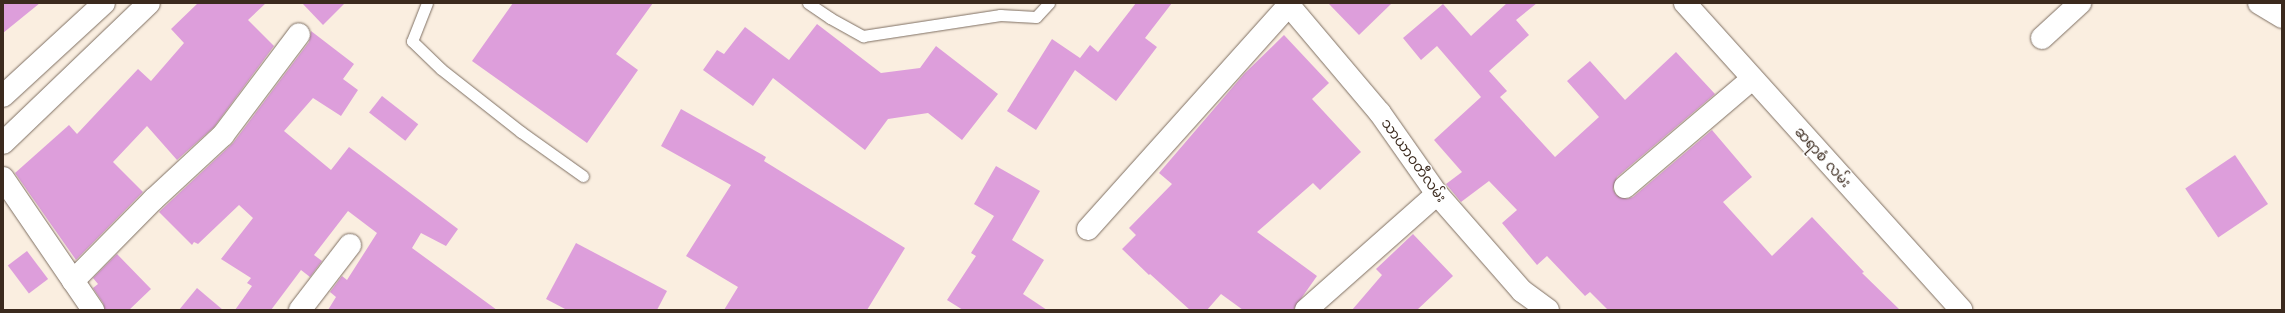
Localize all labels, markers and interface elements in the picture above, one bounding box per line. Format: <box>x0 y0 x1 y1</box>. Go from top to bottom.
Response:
street label: သာယာဝတီလမ်း <box>1378 115 1450 205</box>
street label: ဆရာစံ လမ်း <box>1791 123 1855 191</box>

